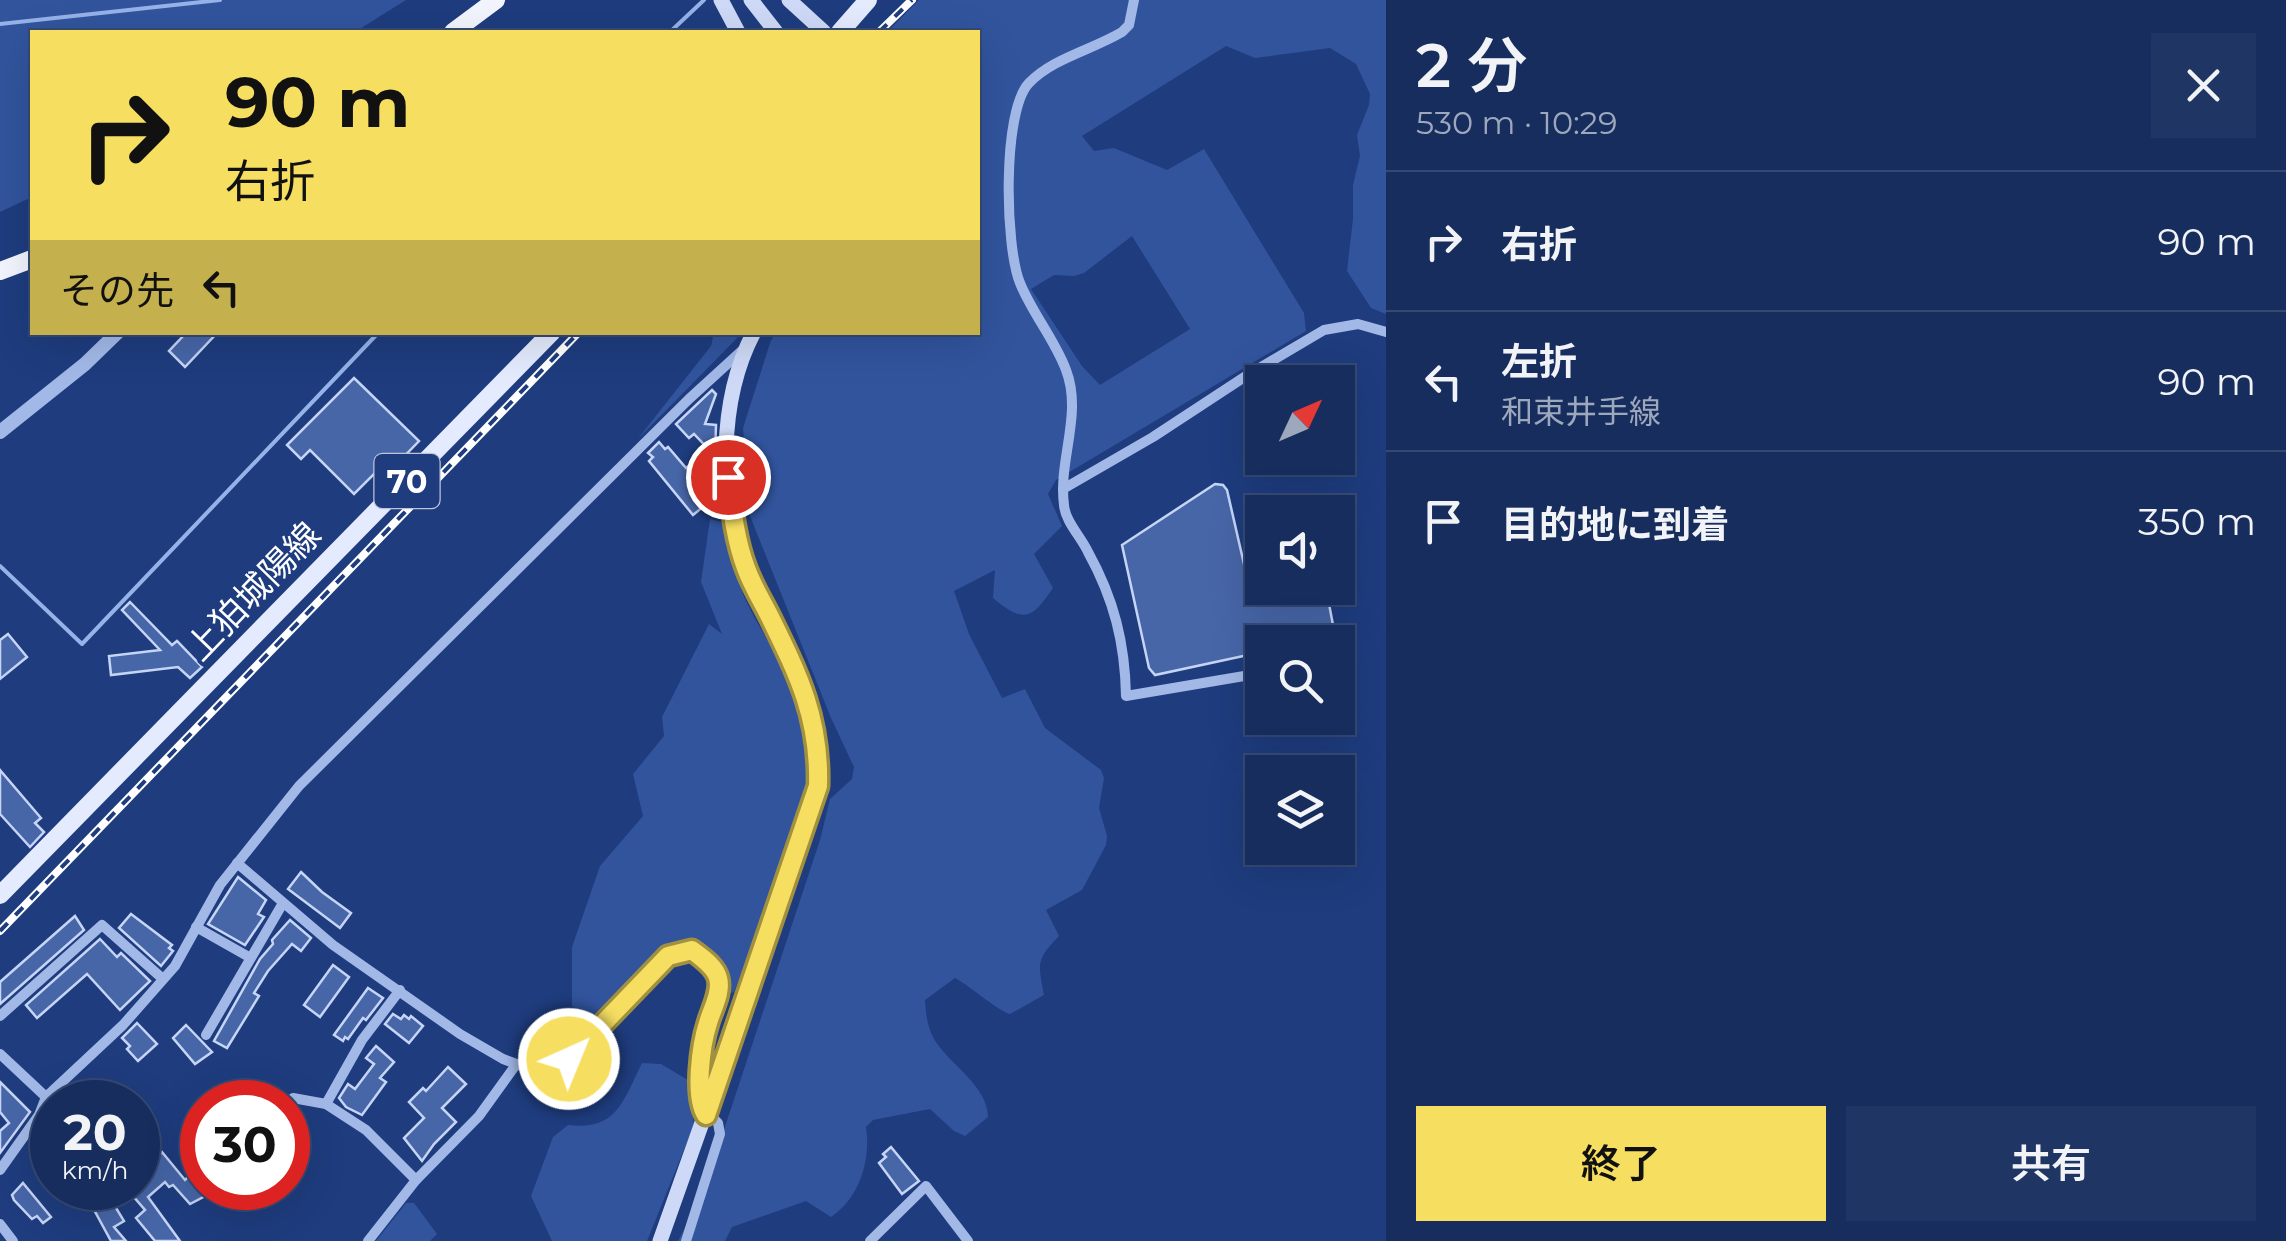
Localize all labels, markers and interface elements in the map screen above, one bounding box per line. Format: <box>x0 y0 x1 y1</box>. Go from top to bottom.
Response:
text: 2 分 <box>1416 29 1527 102</box>
button: close <box>2151 33 2256 138</box>
text: 90 m <box>225 59 410 145</box>
icon: right <box>60 70 190 200</box>
text: 530 m · 10:29 <box>1416 103 1618 142</box>
text: 右折 <box>225 153 315 208</box>
icon: right <box>1416 214 1471 269</box>
text: 90 m <box>2157 218 2256 265</box>
text: 右折 <box>1501 221 1577 268</box>
icon: left <box>194 260 249 315</box>
text: その先 <box>60 267 174 314</box>
text: 左折 <box>1501 338 1577 385</box>
icon: left <box>1416 354 1471 409</box>
text: 90 m <box>2157 358 2256 405</box>
north arrow <box>1245 365 1355 475</box>
map controls <box>1245 365 1355 865</box>
text: 和束井手線 <box>1501 392 1661 431</box>
pin <box>686 435 771 520</box>
icon: arrive <box>701 450 756 505</box>
road number: 70 <box>374 454 440 508</box>
icon: arrive <box>1416 494 1471 549</box>
button: sound <box>1245 495 1355 605</box>
text: 350 m <box>2138 498 2256 545</box>
text: 目的地に到着 <box>1501 501 1729 548</box>
street label: 上狛城陽線 <box>177 513 329 669</box>
button: search <box>1245 625 1355 735</box>
button: layers <box>1245 755 1355 865</box>
position arrow <box>517 1007 621 1111</box>
speed limit sign: 30 <box>180 1080 310 1210</box>
text: 20 <box>63 1102 127 1163</box>
button: 終了 <box>1416 1106 1826 1221</box>
button: 共有 <box>1846 1106 2256 1221</box>
text: km/h <box>62 1155 128 1185</box>

